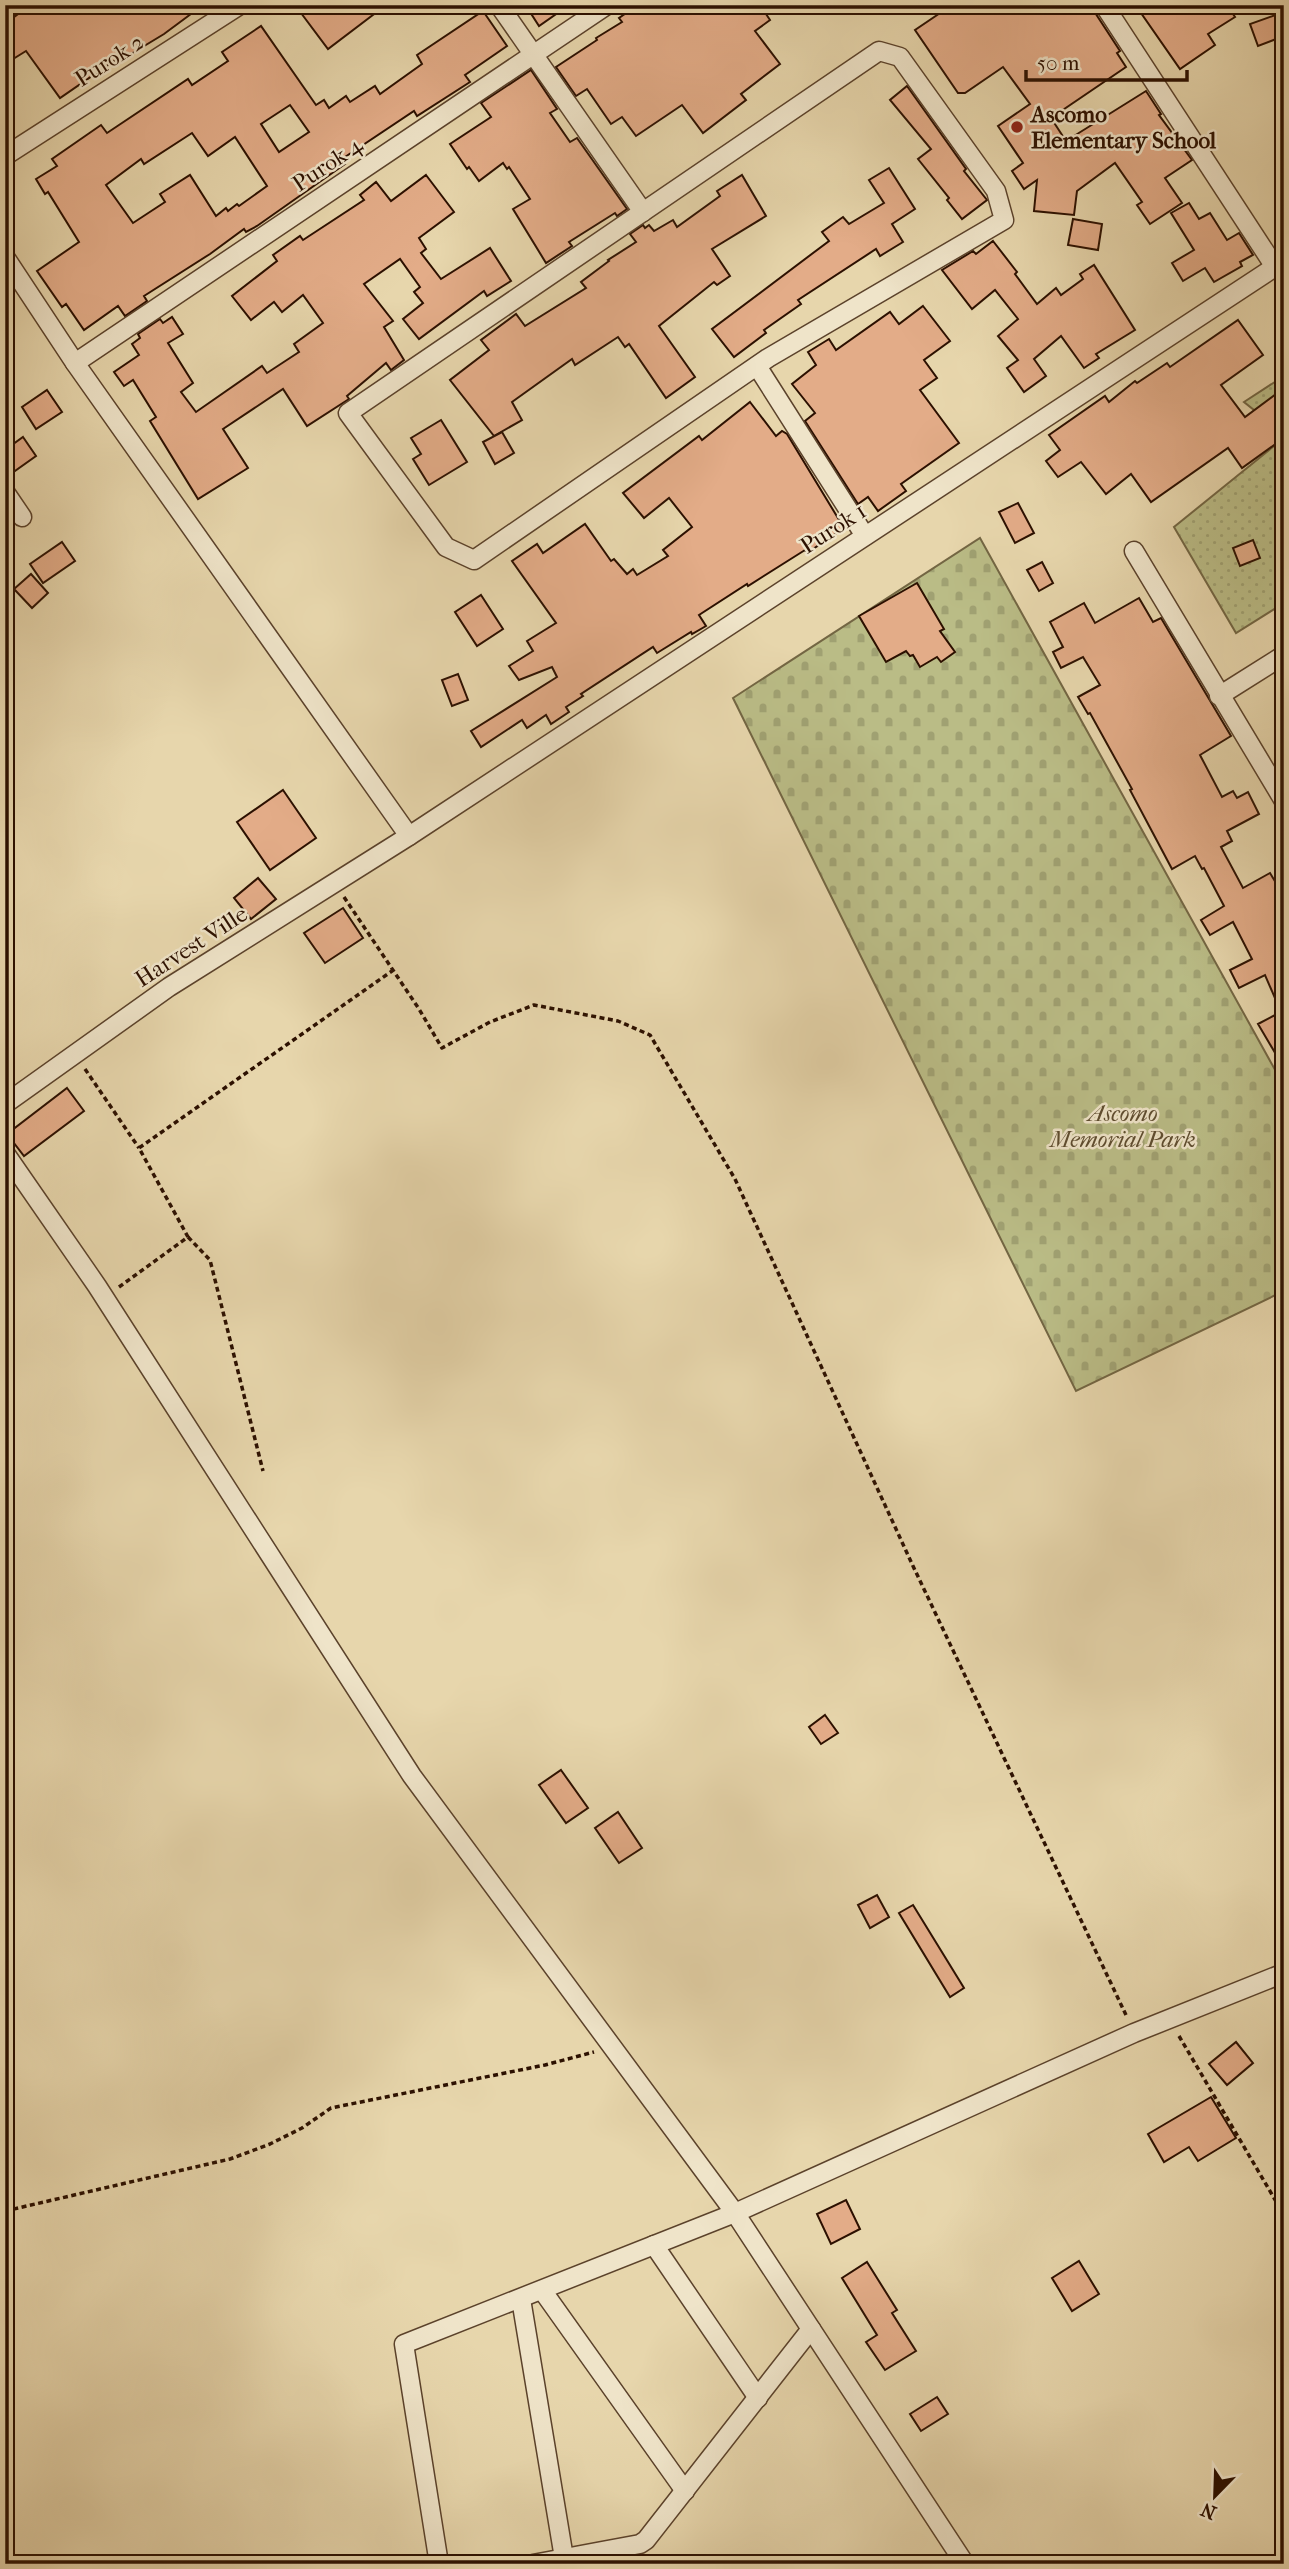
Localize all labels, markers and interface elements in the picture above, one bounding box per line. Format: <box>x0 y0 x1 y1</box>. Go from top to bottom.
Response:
street label: Purok 2 <box>70 28 149 93</box>
scale bar <box>1026 38 1188 82</box>
text: 50 m <box>1037 51 1080 75</box>
place label: Ascomo Elementary School <box>1029 101 1217 154</box>
marker: Ascomo Elementary School <box>1009 119 1025 135</box>
street label: Purok 4 <box>287 131 369 198</box>
street label: Purok 1 <box>795 497 871 560</box>
street label: Harvest Ville <box>130 900 252 993</box>
park label: Ascomo Memorial Park <box>1048 1100 1196 1153</box>
north arrow <box>1180 2460 1250 2530</box>
text: N <box>1197 2498 1220 2524</box>

